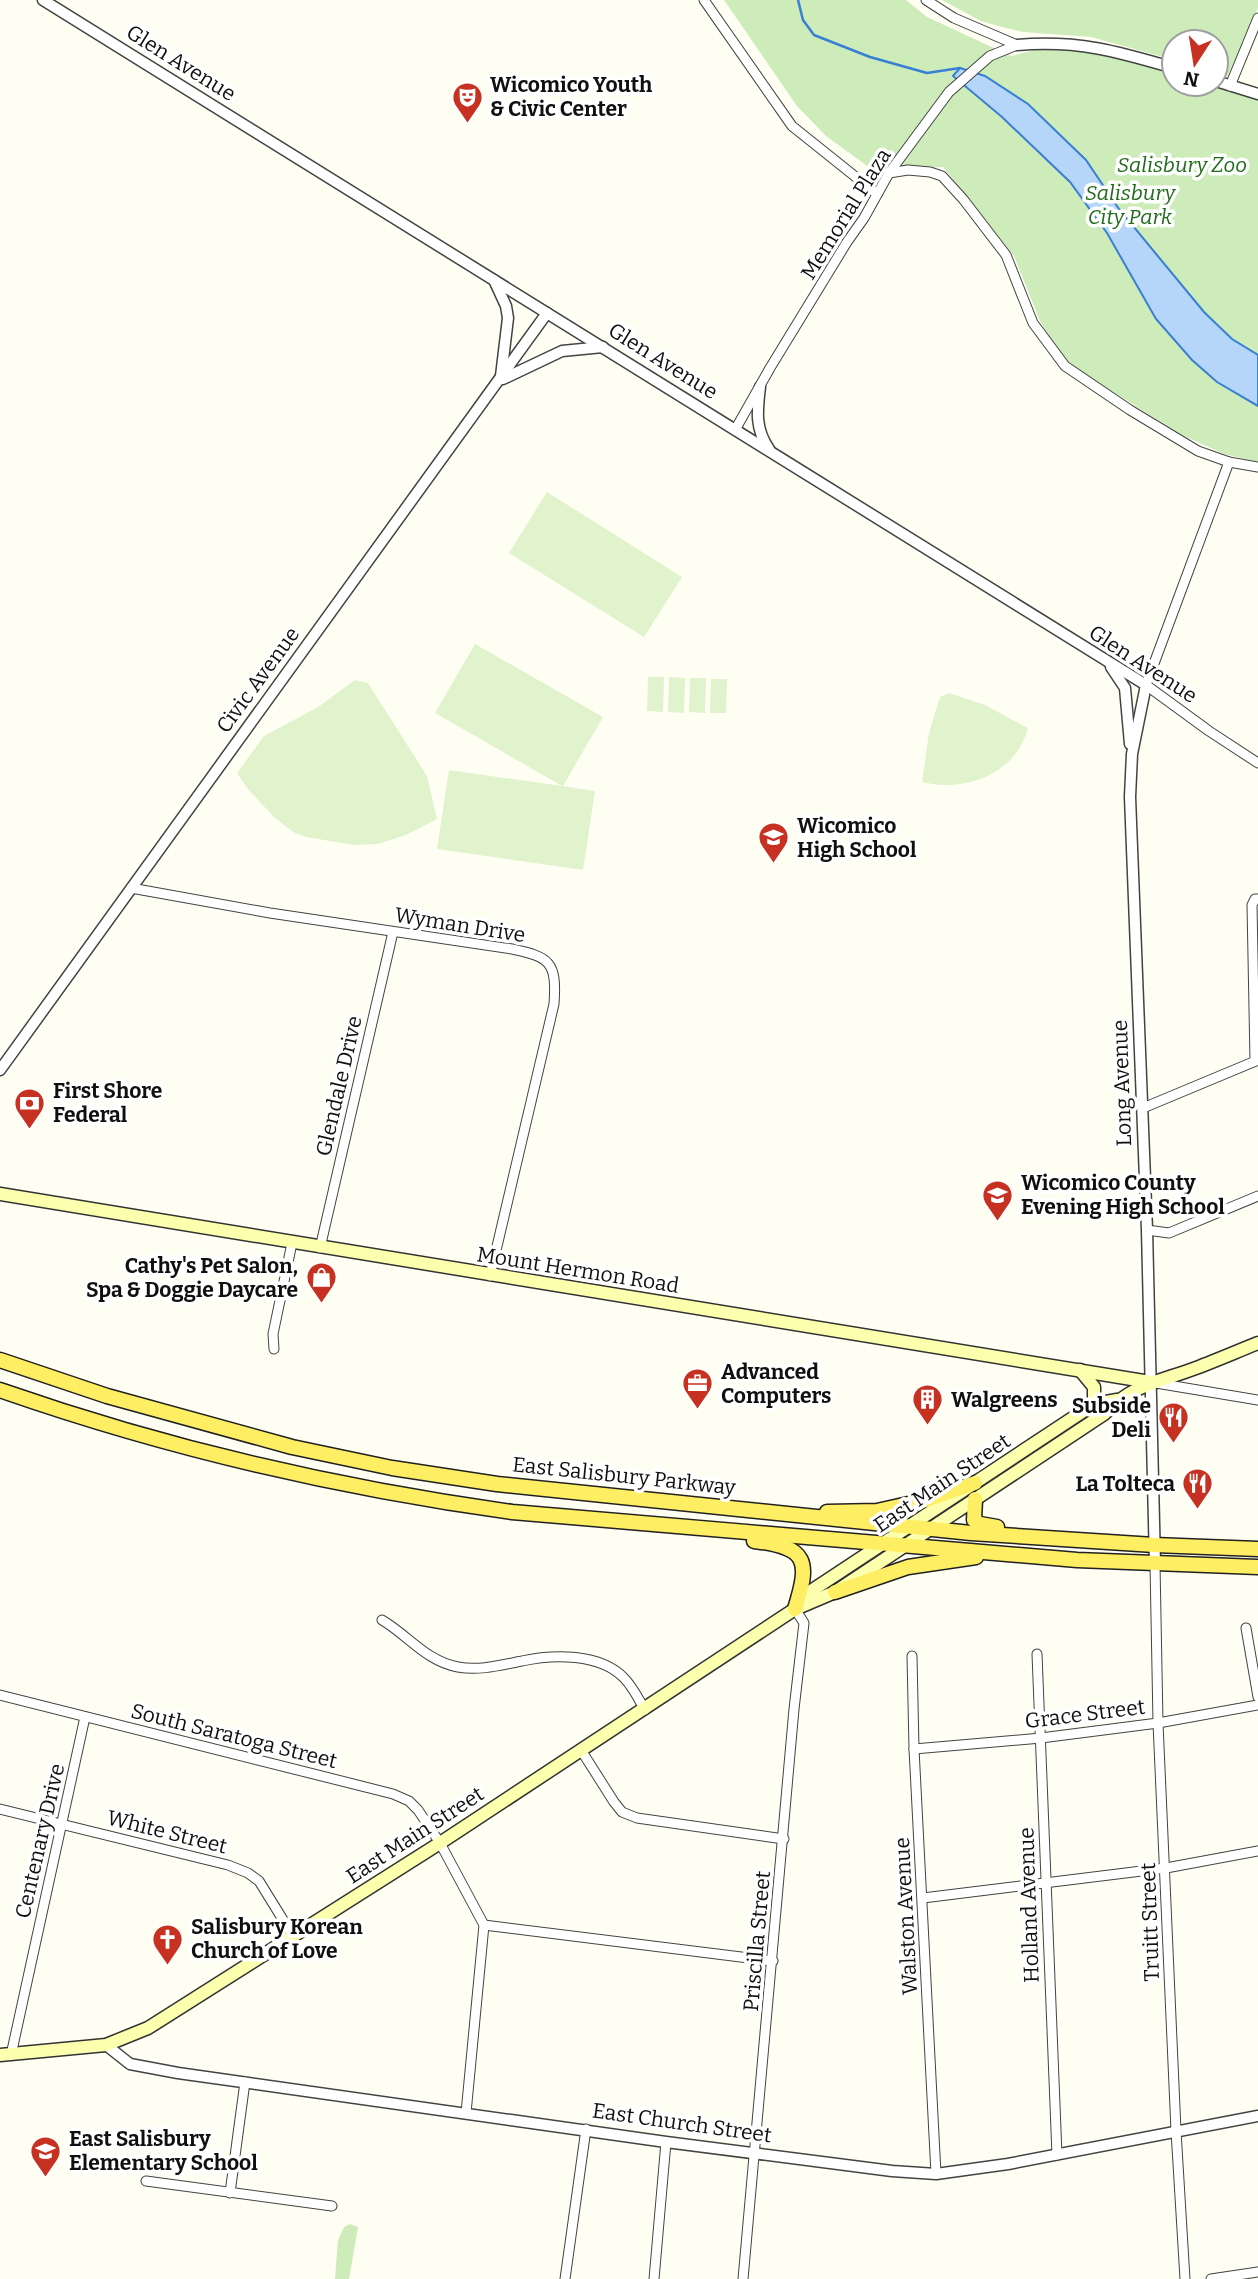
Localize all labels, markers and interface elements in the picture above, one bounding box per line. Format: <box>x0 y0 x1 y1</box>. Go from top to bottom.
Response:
street label: Glen Avenue <box>121 19 241 107</box>
north arrow <box>1160 28 1230 98</box>
text: N <box>1182 66 1201 92</box>
place label: Wicomico Youth & Civic Center <box>490 72 653 122</box>
theatre icon: Wicomico Youth & Civic Center <box>450 80 484 124</box>
street label: Memorial Plaza <box>795 143 897 284</box>
park label: Salisbury Zoo <box>1117 152 1247 178</box>
park label: Salisbury City Park <box>1085 180 1176 230</box>
street label: Glen Avenue <box>603 317 723 405</box>
street label: Glen Avenue <box>1084 619 1202 709</box>
street label: Civic Avenue <box>211 622 305 738</box>
place label: Wicomico High School <box>797 813 917 863</box>
school or university icon: Wicomico High School <box>757 821 791 865</box>
street label: Wyman Drive <box>393 902 527 948</box>
street label: Glendale Drive <box>310 1013 368 1159</box>
street label: Long Avenue <box>1107 1019 1137 1147</box>
place label: First Shore Federal <box>53 1078 162 1128</box>
bank icon: First Shore Federal <box>13 1086 47 1130</box>
place label: Wicomico County Evening High School <box>1021 1170 1225 1220</box>
school or university icon: Wicomico County Evening High School <box>981 1178 1015 1222</box>
street label: Mount Hermon Road <box>475 1241 681 1299</box>
place label: Cathy's Pet Salon, Spa & Doggie Daycare <box>86 1253 298 1303</box>
shop icon: Cathy's Pet Salon, Spa & Doggie Daycare <box>304 1261 338 1305</box>
place label: Advanced Computers <box>721 1359 831 1409</box>
office icon: Advanced Computers <box>681 1367 715 1411</box>
building icon: Walgreens <box>911 1383 945 1427</box>
place label: Walgreens <box>951 1387 1058 1413</box>
place label: Subside Deli <box>1072 1393 1151 1443</box>
restaurant icon: Subside Deli <box>1157 1401 1191 1445</box>
street label: East Main Street <box>869 1428 1015 1538</box>
street label: East Salisbury Parkway <box>511 1451 738 1501</box>
restaurant icon: La Tolteca <box>1181 1467 1215 1511</box>
place label: La Tolteca <box>1075 1471 1175 1497</box>
street label: Grace Street <box>1023 1694 1147 1734</box>
street label: South Saratoga Street <box>128 1698 340 1774</box>
street label: Centenary Drive <box>10 1761 70 1921</box>
street label: East Main Street <box>341 1781 489 1889</box>
street label: White Street <box>104 1805 230 1860</box>
street label: Holland Avenue <box>1013 1827 1045 1983</box>
street label: Walston Avenue <box>889 1836 923 1996</box>
street label: Truitt Street <box>1135 1862 1165 1982</box>
street label: Priscilla Street <box>738 1869 776 2012</box>
place label: Salisbury Korean Church of Love <box>191 1914 363 1964</box>
church icon: Salisbury Korean Church of Love <box>151 1922 185 1966</box>
street label: East Church Street <box>591 2098 774 2149</box>
place label: East Salisbury Elementary School <box>69 2126 258 2176</box>
school or university icon: East Salisbury Elementary School <box>29 2134 63 2178</box>

